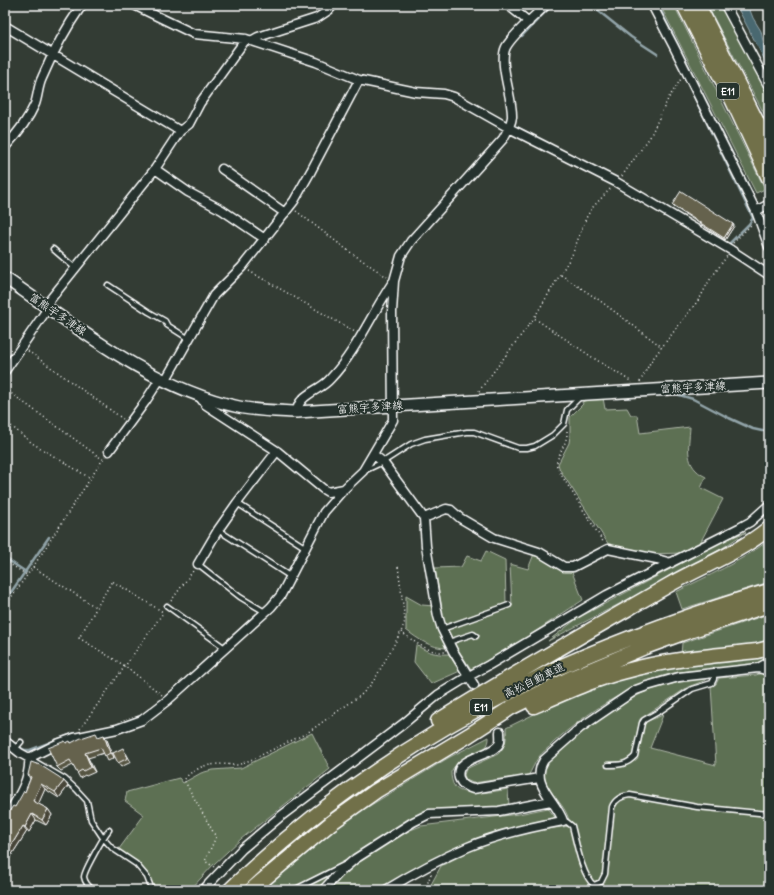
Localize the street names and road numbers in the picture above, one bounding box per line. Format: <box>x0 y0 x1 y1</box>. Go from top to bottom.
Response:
road number: E11 <box>717 83 739 99</box>
street label: 富熊宇多津線 <box>27 290 89 338</box>
street label: 富熊宇多津線 <box>660 378 726 396</box>
street label: 富熊宇多津線 <box>337 398 403 416</box>
street label: 高松自動車道 <box>501 659 567 701</box>
road number: E11 <box>470 699 492 715</box>

